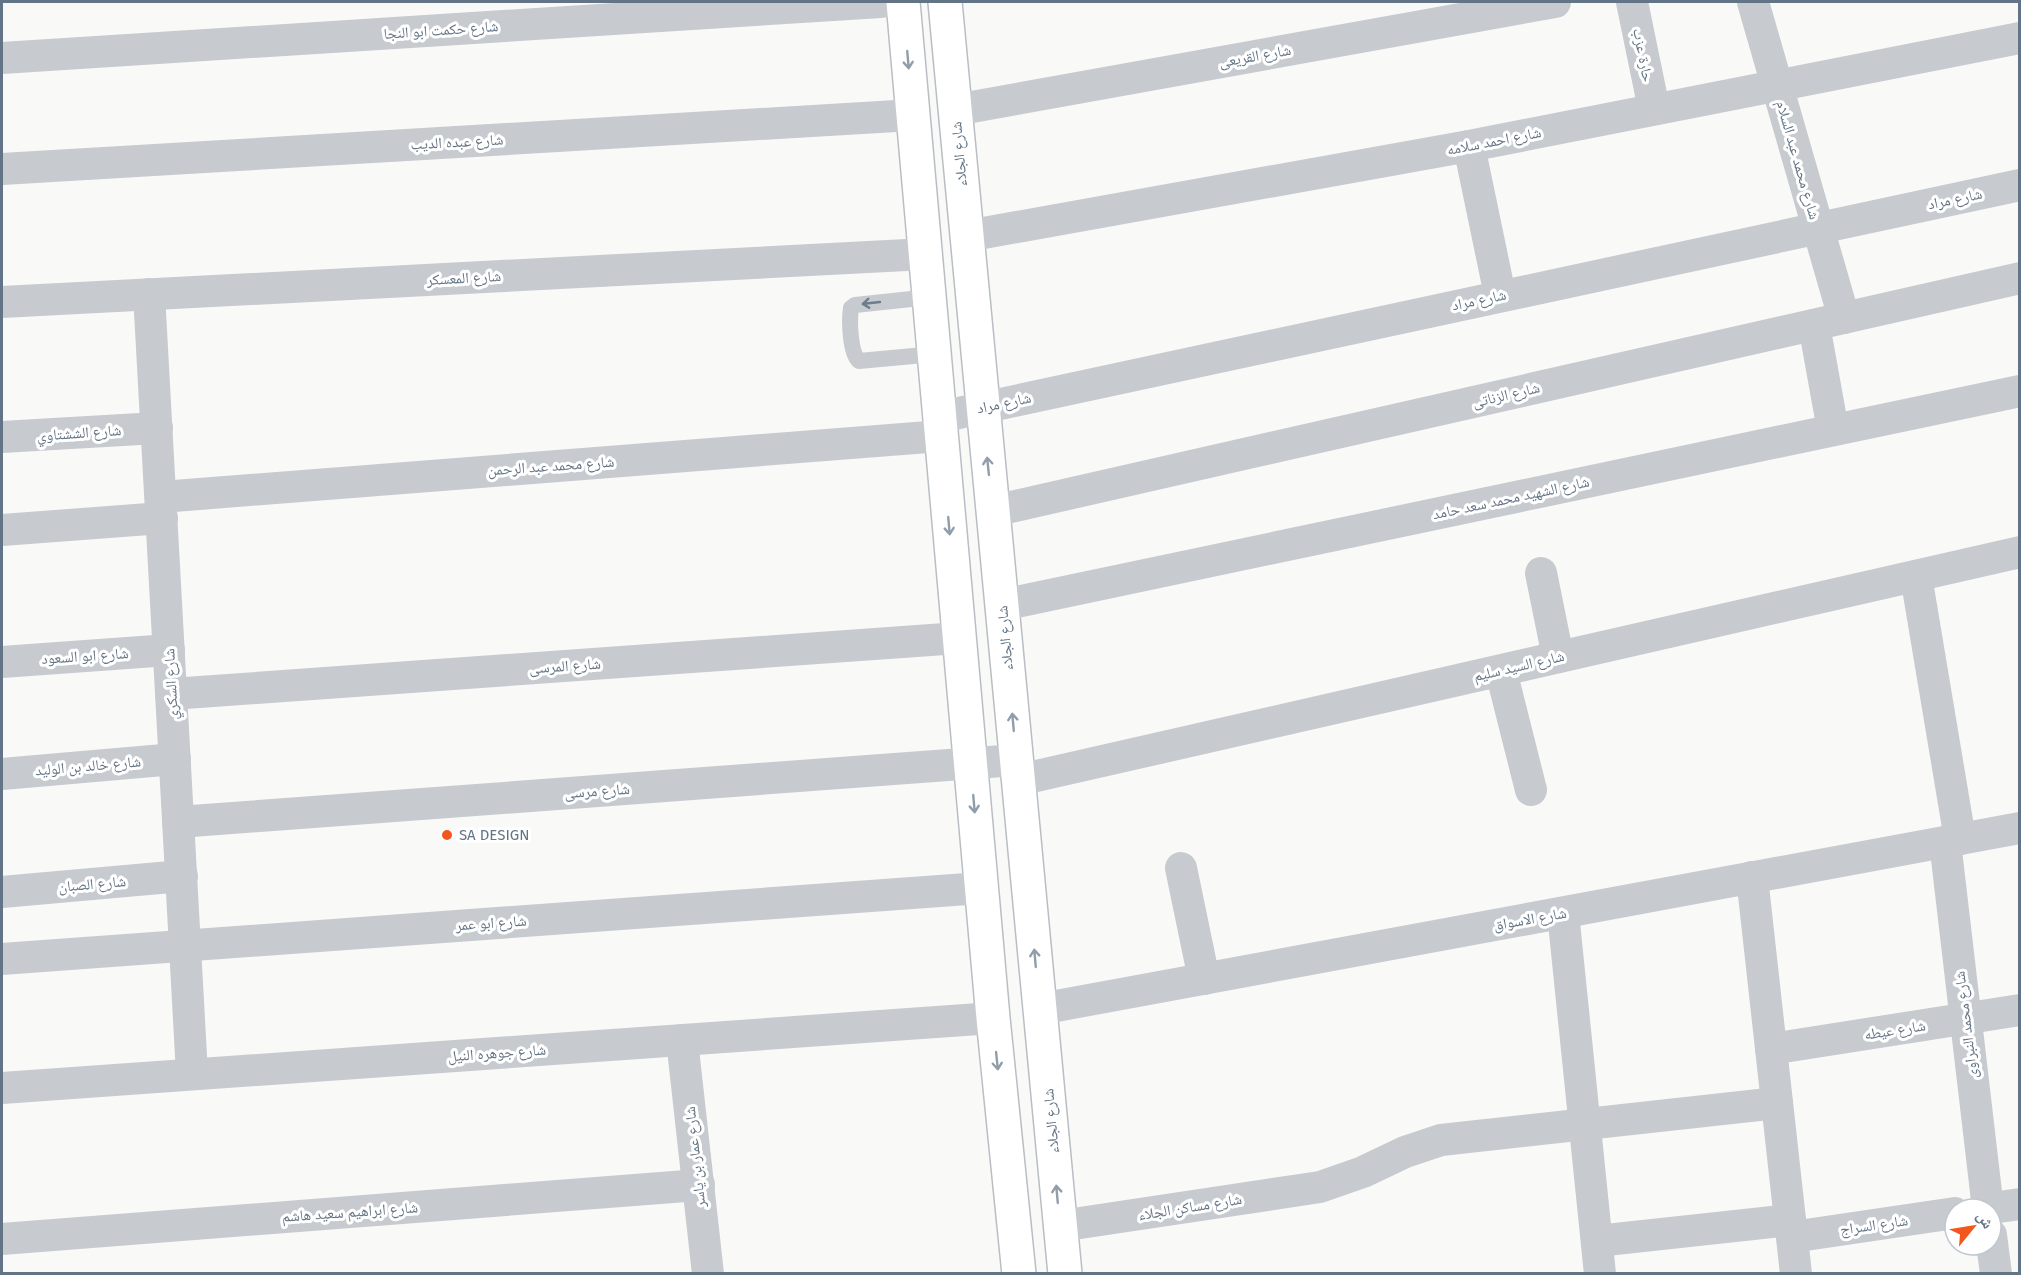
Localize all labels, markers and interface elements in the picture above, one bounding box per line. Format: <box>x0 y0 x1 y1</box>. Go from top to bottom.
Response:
street label: شارع حكمت ابو النجا <box>383 17 499 44</box>
street label: حارة عزب <box>1629 27 1657 84</box>
street label: شارع القريعى <box>1218 41 1293 72</box>
one-way arrow <box>903 49 914 69</box>
street label: شارع محمد عبد السلام <box>1771 98 1824 222</box>
street label: شارع الجلاء <box>947 121 972 187</box>
street label: شارع احمد سلامه <box>1445 123 1543 160</box>
street label: شارع عبده الديب <box>410 131 504 154</box>
street label: شارع مراد <box>1926 184 1984 215</box>
street label: شارع المعسكر <box>425 267 502 290</box>
street label: شارع مراد <box>1450 285 1508 316</box>
one-way arrow <box>862 298 882 309</box>
street label: شارع الزناتى <box>1471 378 1542 412</box>
street label: شارع مراد <box>975 388 1033 419</box>
street label: شارع الششتاوي <box>36 421 122 448</box>
street label: شارع محمد عبد الرحمن <box>487 453 615 480</box>
one-way arrow <box>983 456 994 476</box>
street label: شارع الشهيد محمد سعد حامد <box>1431 473 1591 524</box>
one-way arrow <box>944 516 955 535</box>
street label: شارع الجلاء <box>993 605 1018 671</box>
street label: شارع ابو السعود <box>41 644 129 669</box>
street label: شارع السيد سليم <box>1472 647 1566 686</box>
street label: شارع السكري <box>160 648 185 720</box>
street label: شارع المرسى <box>529 655 602 678</box>
one-way arrow <box>1007 713 1018 733</box>
street label: شارع خالد بن الوليد <box>34 752 142 781</box>
street label: شارع مرسى <box>564 780 631 803</box>
one-way arrow <box>969 793 980 813</box>
place label: SA DESIGN <box>459 826 530 844</box>
marker: SA DESIGN <box>440 828 454 842</box>
street label: شارع الصبان <box>57 872 127 897</box>
street label: شارع الاسواق <box>1492 904 1568 935</box>
street label: شارع ابو عمر <box>454 912 527 936</box>
one-way arrow <box>1029 949 1040 969</box>
street label: شارع محمد النبراوى <box>1950 970 1983 1080</box>
street label: شارع عيطه <box>1863 1016 1927 1045</box>
street label: شارع جوهره النيل <box>447 1041 547 1066</box>
one-way arrow <box>992 1050 1003 1070</box>
street label: شارع الجلاء <box>1039 1088 1064 1154</box>
street label: شارع عمار بن ياسر <box>681 1105 710 1209</box>
one-way arrow <box>1051 1185 1062 1205</box>
street label: شارع مساكن الجلاء <box>1137 1190 1243 1225</box>
north arrow <box>1943 1197 2003 1257</box>
street label: شارع ابراهيم سعيد هاشم <box>281 1198 419 1227</box>
text: ش <box>1973 1208 1998 1232</box>
street label: شارع السراج <box>1839 1211 1909 1240</box>

